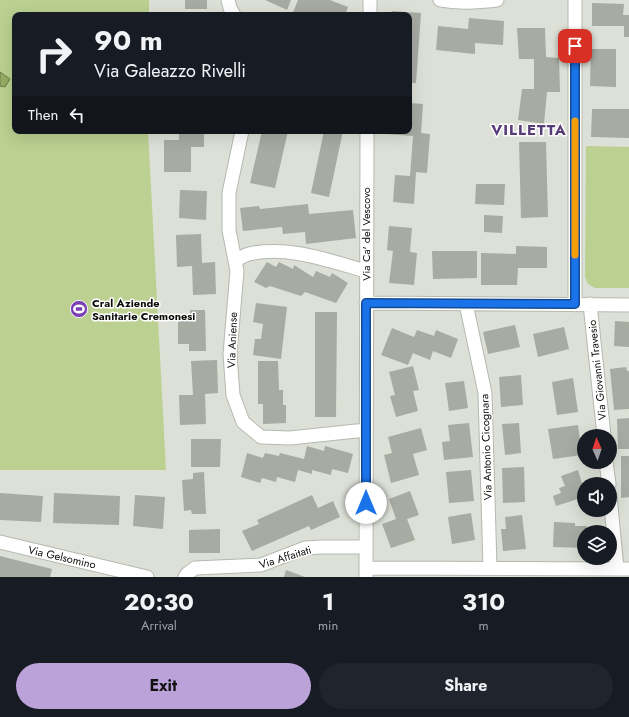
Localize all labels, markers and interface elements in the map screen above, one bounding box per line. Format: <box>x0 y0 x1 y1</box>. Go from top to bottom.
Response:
text: 90 m <box>94 20 163 61</box>
icon: right <box>28 28 80 80</box>
pin <box>558 29 592 63</box>
icon: arrive <box>564 35 586 57</box>
text: Via Galeazzo Rivelli <box>94 58 246 84</box>
text: Then <box>28 104 58 126</box>
icon: left <box>66 104 88 126</box>
district label: VILLETTA <box>490 119 567 141</box>
street label: Via Ca' del Vescovo <box>358 187 374 281</box>
place label: Cral Aziende Sanitarie Cremonesi <box>92 295 195 324</box>
sports icon: Cral Aziende Sanitarie Cremonesi <box>69 299 89 319</box>
street label: Via Aniense <box>223 311 241 368</box>
street label: Via Giovanni Travesio <box>584 319 610 421</box>
street label: Via Antonio Cicognara <box>476 394 496 500</box>
north arrow <box>577 429 617 469</box>
map controls <box>577 429 617 565</box>
button: sound <box>577 477 617 517</box>
position arrow <box>345 482 387 524</box>
button: layers <box>577 525 617 565</box>
street label: Via Gelsomino <box>27 541 97 573</box>
street label: Via Affaitati <box>257 541 313 573</box>
text: 20:30 <box>124 584 194 619</box>
text: 1 <box>322 584 334 619</box>
text: 310 <box>462 584 505 619</box>
text: Arrival <box>141 616 177 635</box>
text: min <box>318 616 338 635</box>
text: m <box>479 616 489 635</box>
button: Exit <box>16 663 311 709</box>
button: Share <box>319 663 613 709</box>

